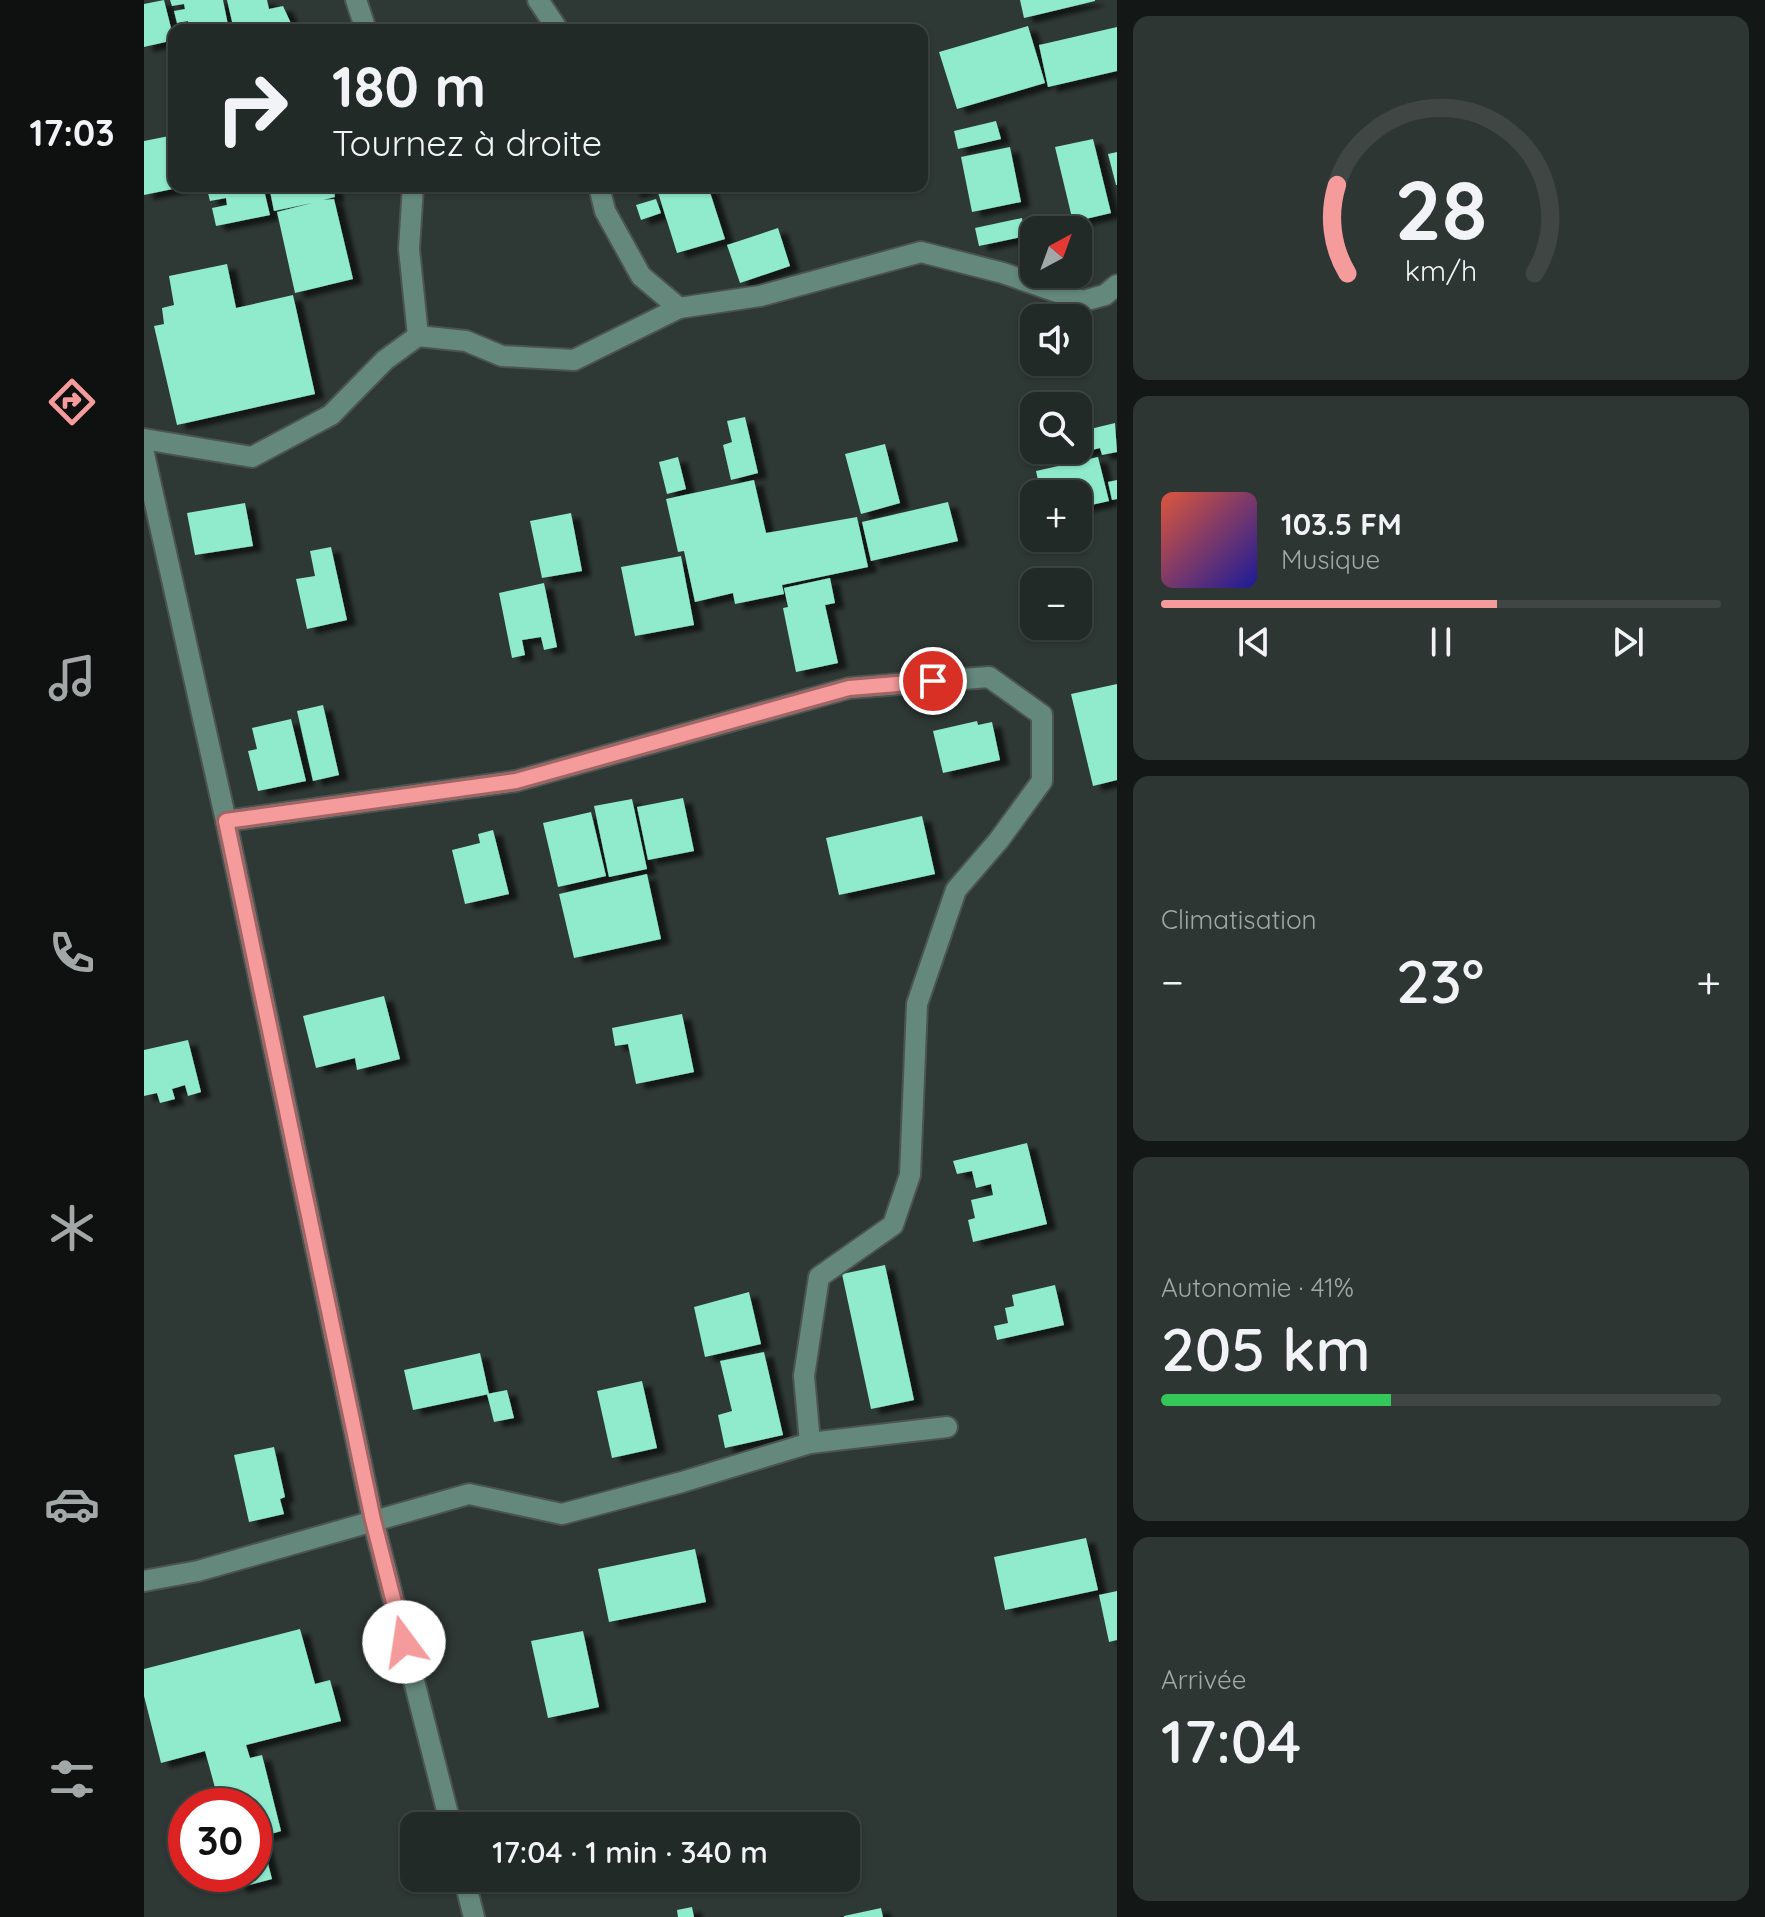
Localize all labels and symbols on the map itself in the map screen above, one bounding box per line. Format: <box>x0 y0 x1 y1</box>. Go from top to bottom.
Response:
north arrow <box>1020 216 1092 288</box>
pin <box>899 647 967 715</box>
position arrow <box>362 1600 446 1684</box>
speed limit sign: 30 <box>168 1788 272 1892</box>

